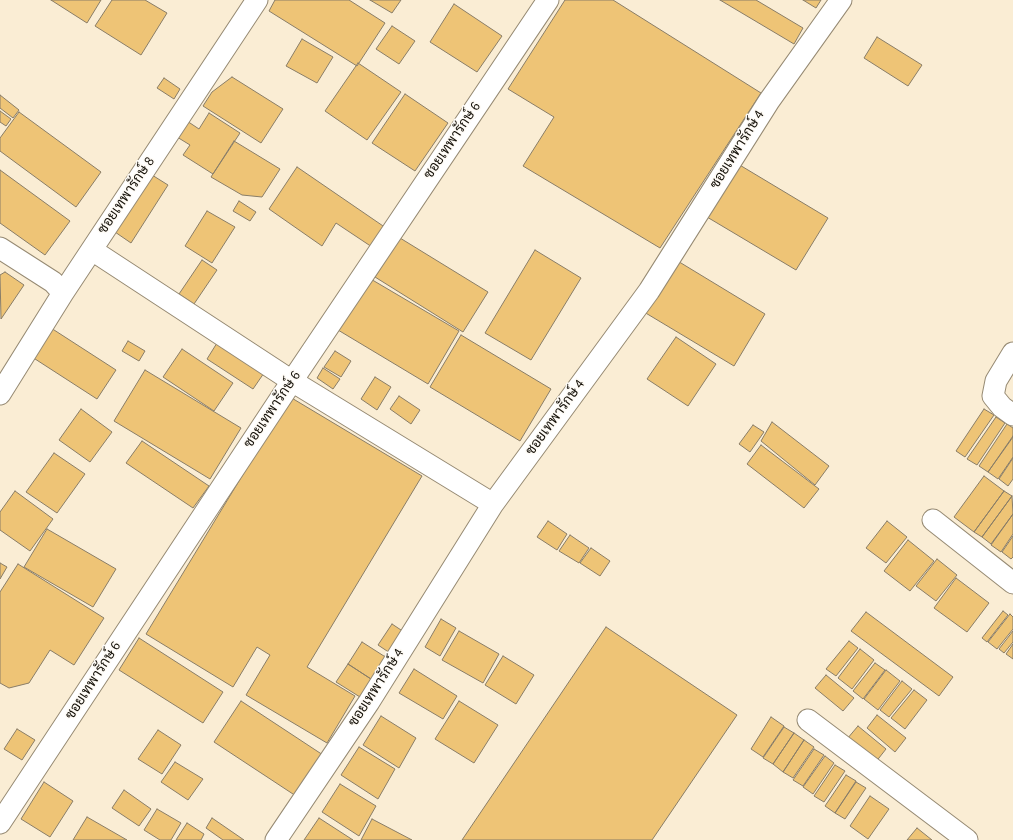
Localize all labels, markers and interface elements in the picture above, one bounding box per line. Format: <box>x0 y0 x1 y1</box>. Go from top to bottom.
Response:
street label: ซอยเทพารักษ์ 6 <box>421 99 485 183</box>
street label: ซอยเทพารักษ์ 4 <box>707 108 769 192</box>
street label: ซอยเทพารักษ์ 8 <box>95 154 159 238</box>
street label: ซอยเทพารักษ์ 6 <box>241 368 305 452</box>
street label: ซอยเทพารักษ์ 4 <box>523 377 589 459</box>
street label: ซอยเทพารักษ์ 6 <box>63 639 125 723</box>
street label: ซอยเทพารักษ์ 4 <box>346 646 408 730</box>

